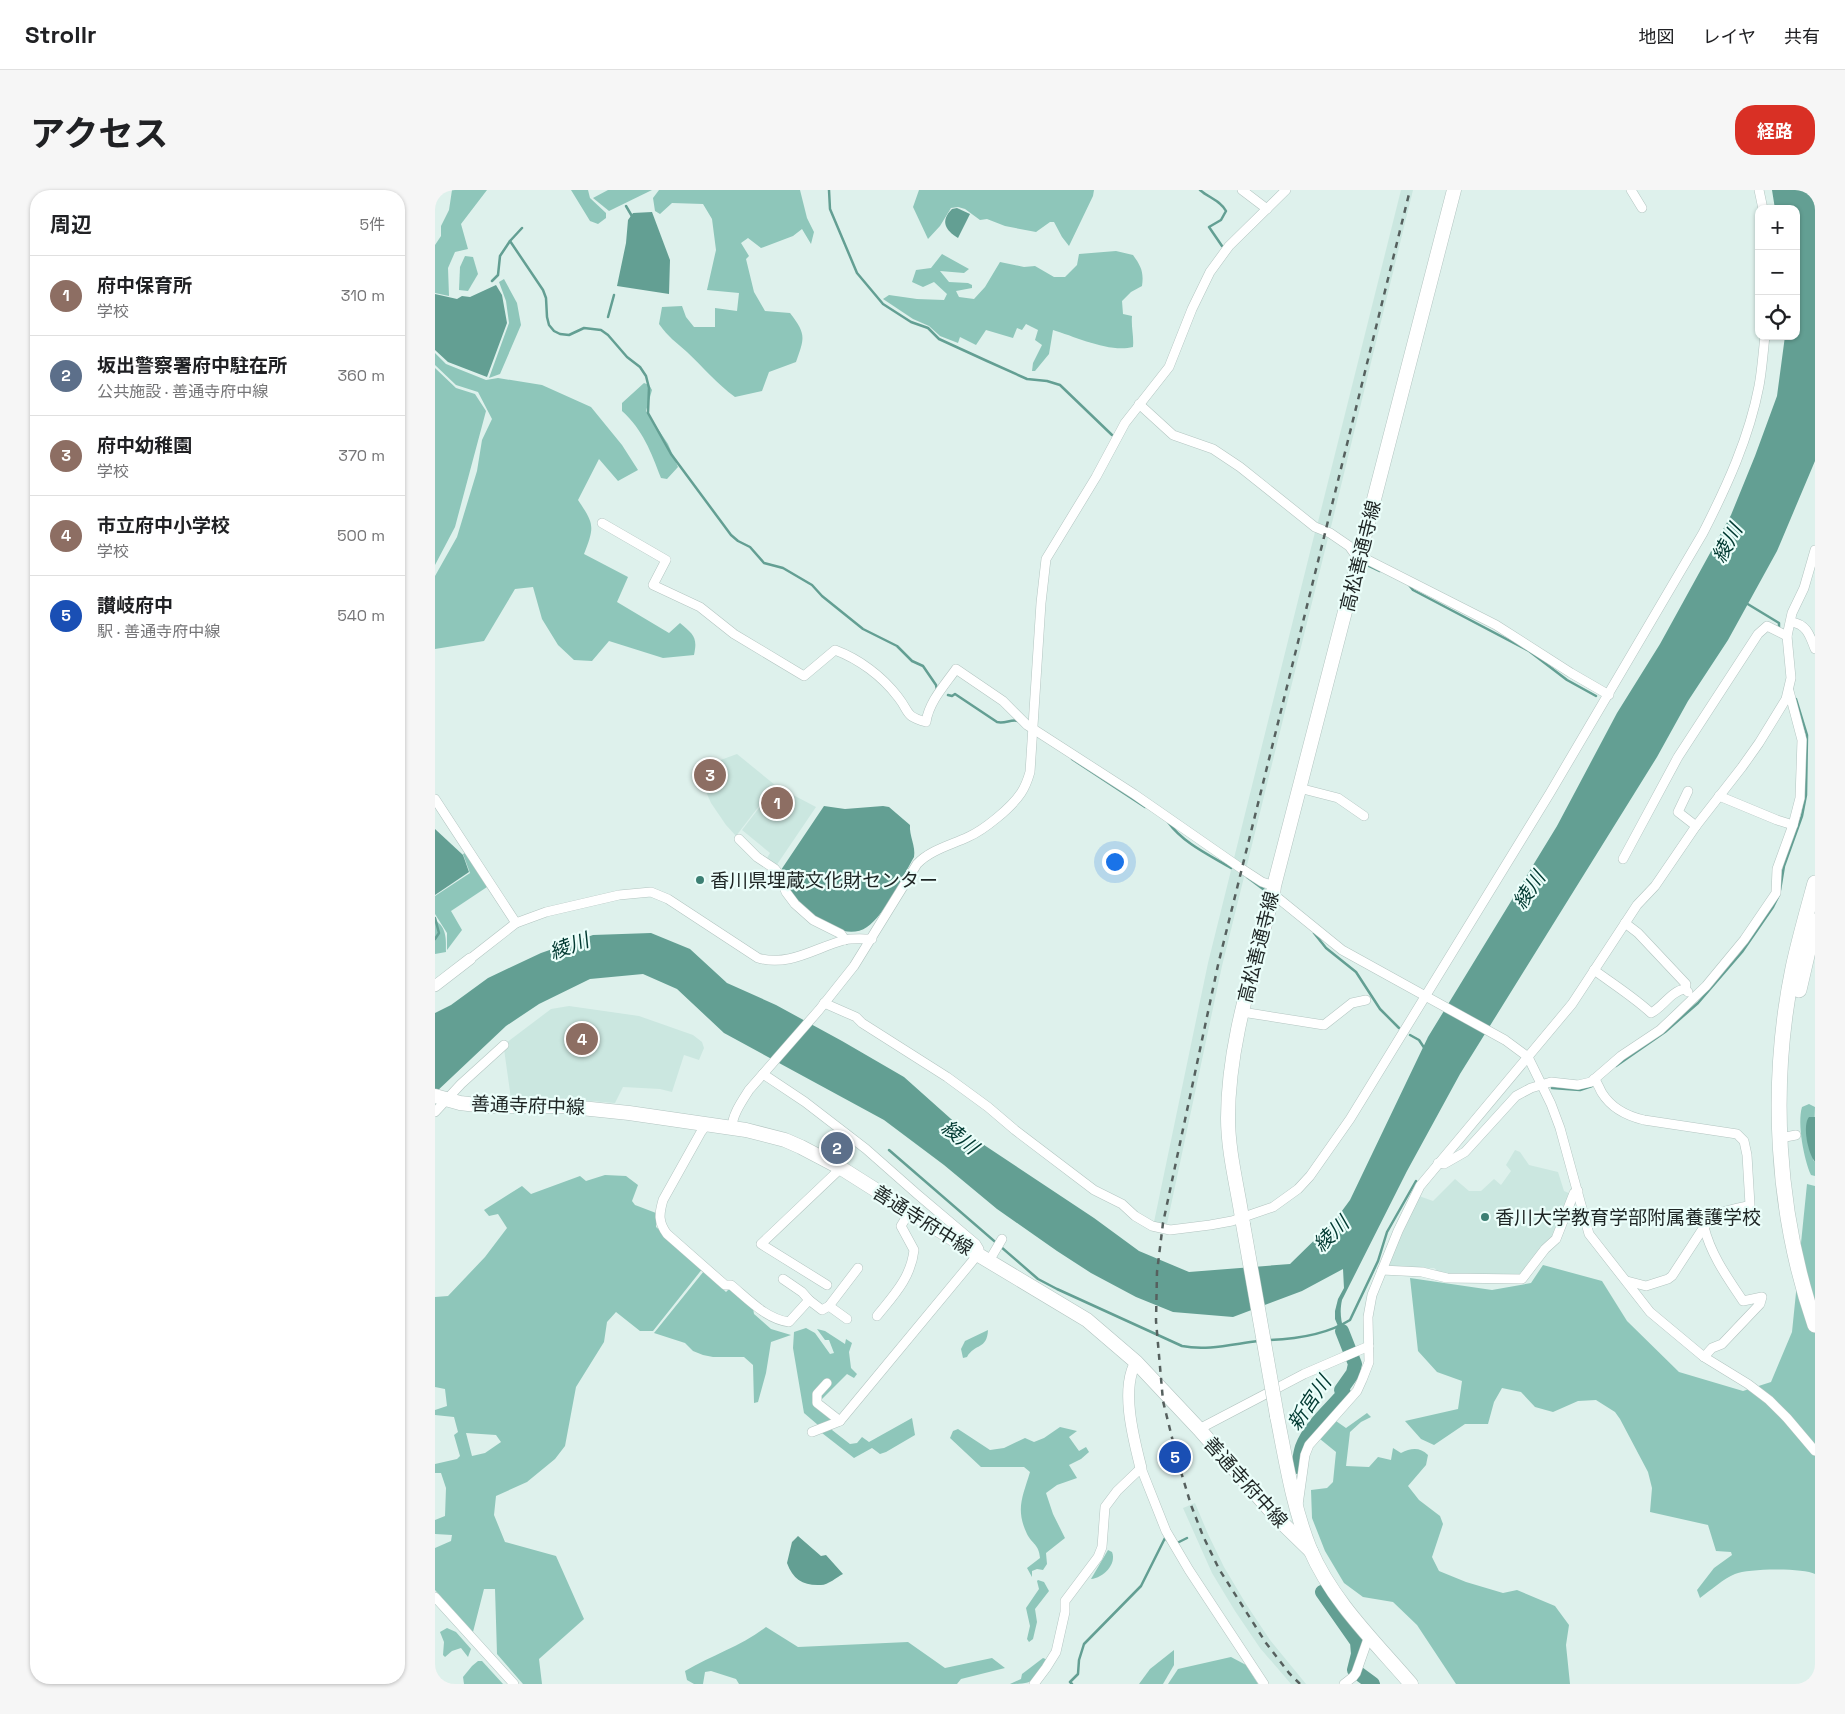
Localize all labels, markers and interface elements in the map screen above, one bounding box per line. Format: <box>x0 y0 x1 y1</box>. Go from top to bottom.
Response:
text: Strollr <box>25 19 97 50</box>
text: 地図 <box>1639 25 1675 48</box>
text: レイヤ <box>1703 25 1756 48</box>
text: 共有 <box>1784 25 1820 48</box>
button: 経路 <box>1735 105 1815 155</box>
text: アクセス <box>30 112 168 156</box>
map controls <box>1755 205 1800 340</box>
button: + <box>1755 205 1800 250</box>
text: 周辺 <box>50 211 92 238</box>
text: 5件 <box>359 214 385 235</box>
button: − <box>1755 250 1800 295</box>
text: 府中保育所 <box>97 273 192 298</box>
text: 1 <box>62 285 70 306</box>
text: 310 m <box>341 285 385 306</box>
button: locate <box>1755 295 1800 340</box>
text: 学校 <box>97 301 129 322</box>
text: 坂出警察署府中駐在所 <box>97 353 287 378</box>
text: 2 <box>61 365 71 386</box>
text: 360 m <box>337 365 385 386</box>
text: 公共施設 · 善通寺府中線 <box>97 381 268 402</box>
text: 府中幼稚園 <box>97 433 192 458</box>
text: 3 <box>61 445 71 466</box>
text: 370 m <box>338 445 385 466</box>
text: 学校 <box>97 461 129 482</box>
street label: 高松善通寺線 <box>1335 498 1386 614</box>
text: 市立府中小学校 <box>97 513 230 538</box>
water label: 綾川 <box>1706 517 1749 567</box>
text: 4 <box>61 525 71 546</box>
text: 500 m <box>337 525 385 546</box>
text: 学校 <box>97 541 129 562</box>
text: 讃岐府中 <box>97 593 173 618</box>
text: 5 <box>61 605 71 626</box>
text: 540 m <box>337 605 385 626</box>
text: 駅 · 善通寺府中線 <box>97 621 220 642</box>
pin: 3 <box>694 756 726 794</box>
pin: 1 <box>761 784 793 822</box>
your location <box>1102 849 1128 875</box>
water label: 綾川 <box>1507 864 1552 914</box>
place label: 香川県埋蔵文化財センター <box>710 868 938 893</box>
marker: 香川県埋蔵文化財センター <box>694 874 706 886</box>
street label: 高松善通寺線 <box>1233 889 1284 1005</box>
water label: 綾川 <box>546 926 594 965</box>
pin: 4 <box>566 1020 598 1058</box>
street label: 善通寺府中線 <box>471 1091 585 1120</box>
water label: 綾川 <box>936 1114 985 1161</box>
pin: 2 <box>821 1129 853 1167</box>
street label: 善通寺府中線 <box>868 1180 978 1261</box>
place label: 香川大学教育学部附属養護学校 <box>1495 1205 1761 1230</box>
water label: 綾川 <box>1308 1209 1356 1257</box>
marker: 香川大学教育学部附属養護学校 <box>1479 1211 1491 1223</box>
water label: 新宮川 <box>1281 1369 1338 1435</box>
street label: 善通寺府中線 <box>1198 1432 1293 1533</box>
pin: 5 <box>1159 1438 1191 1476</box>

